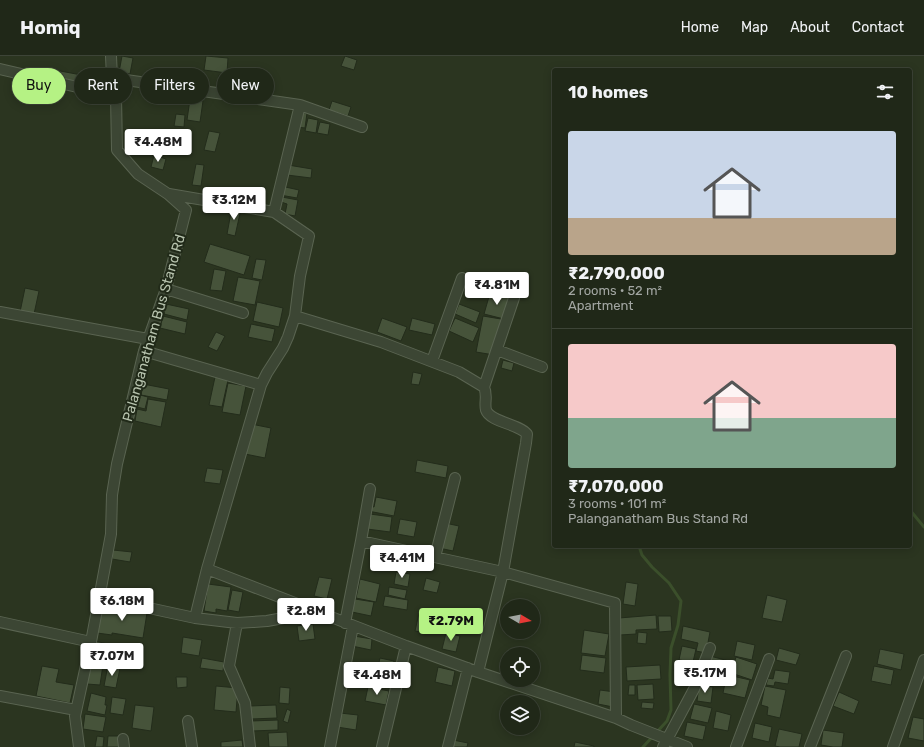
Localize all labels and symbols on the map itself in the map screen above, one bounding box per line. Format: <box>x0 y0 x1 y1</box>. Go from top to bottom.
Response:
pin: ₹4.48M <box>125 129 191 163</box>
pin: ₹3.12M <box>201 187 267 221</box>
street label: Palanganatham Bus Stand Rd <box>119 232 189 424</box>
pin: ₹4.81M <box>464 272 530 306</box>
pin: ₹4.41M <box>369 545 435 579</box>
pin: ₹6.18M <box>89 588 155 622</box>
pin: ₹2.8M <box>278 598 334 632</box>
north arrow <box>500 599 540 639</box>
pin: ₹2.79M <box>418 608 484 642</box>
pin: ₹7.07M <box>79 643 145 677</box>
pin: ₹5.17M <box>672 660 738 694</box>
pin: ₹4.48M <box>344 662 410 696</box>

